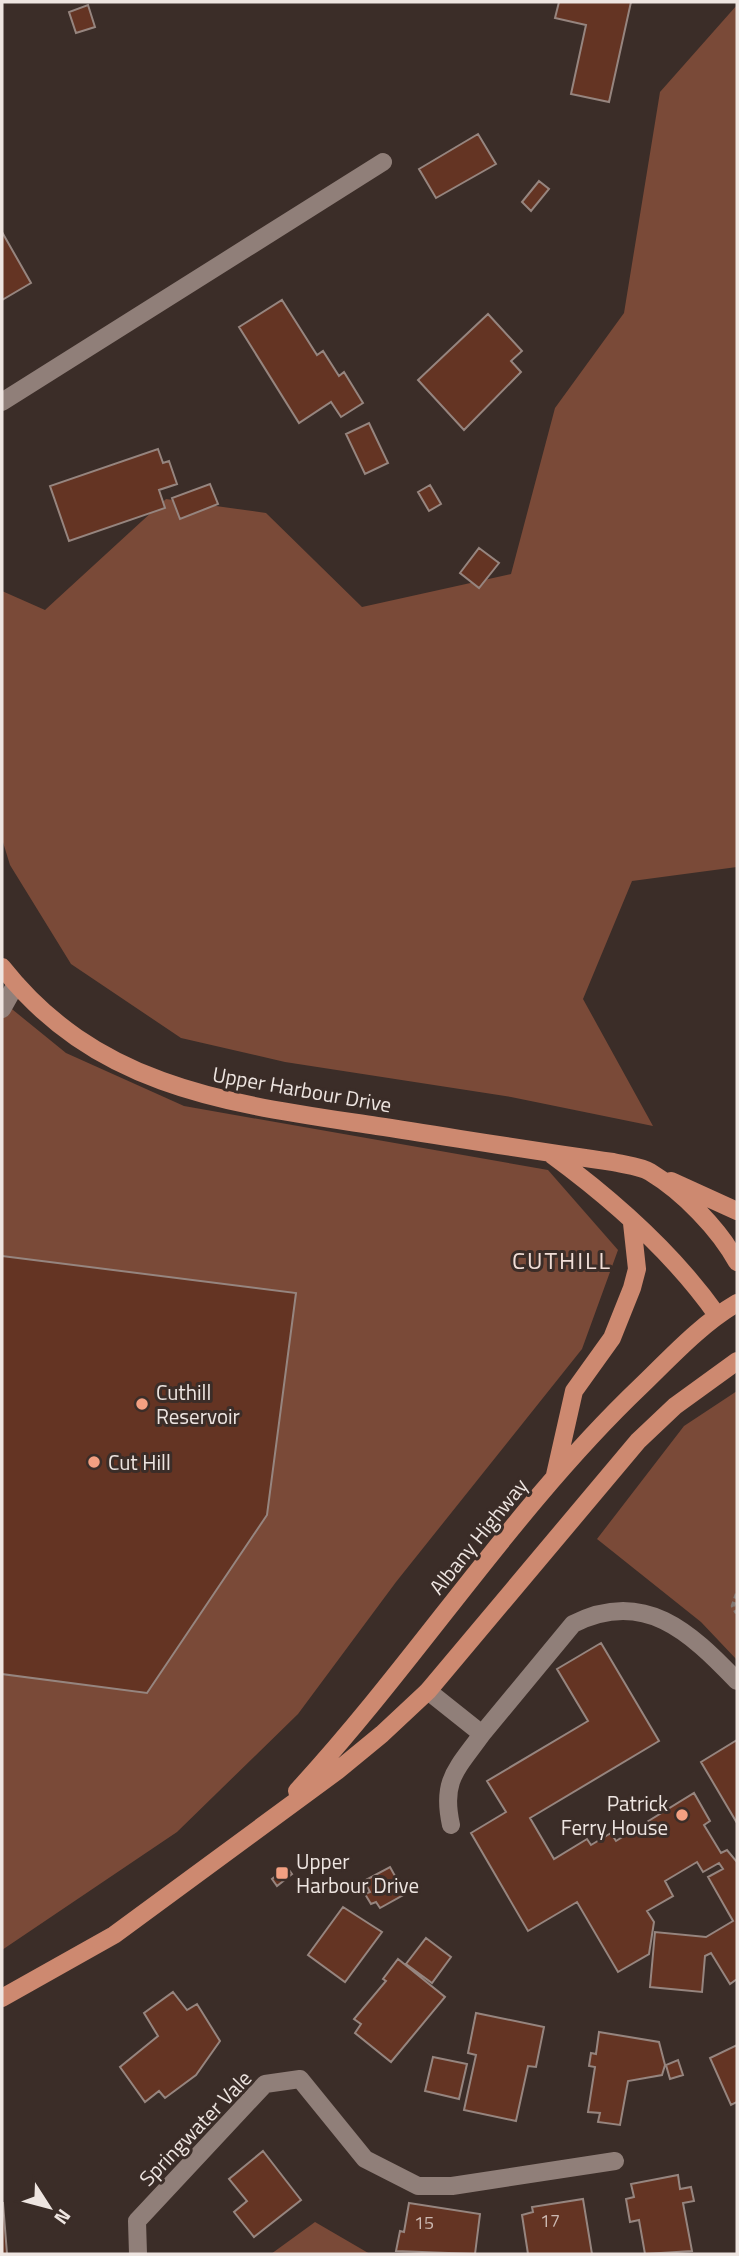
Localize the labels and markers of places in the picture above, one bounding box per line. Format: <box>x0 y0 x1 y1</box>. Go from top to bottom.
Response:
place label: Cuthill Reservoir <box>156 1376 240 1432</box>
marker: Cuthill Reservoir <box>134 1396 150 1412</box>
place label: Cut Hill <box>108 1446 171 1478</box>
marker: Cut Hill <box>86 1454 102 1470</box>
place label: Patrick Ferry House <box>561 1787 668 1843</box>
marker: Patrick Ferry House <box>674 1807 690 1823</box>
place label: Upper Harbour Drive <box>296 1845 419 1901</box>
marker: Upper Harbour Drive <box>274 1865 290 1881</box>

